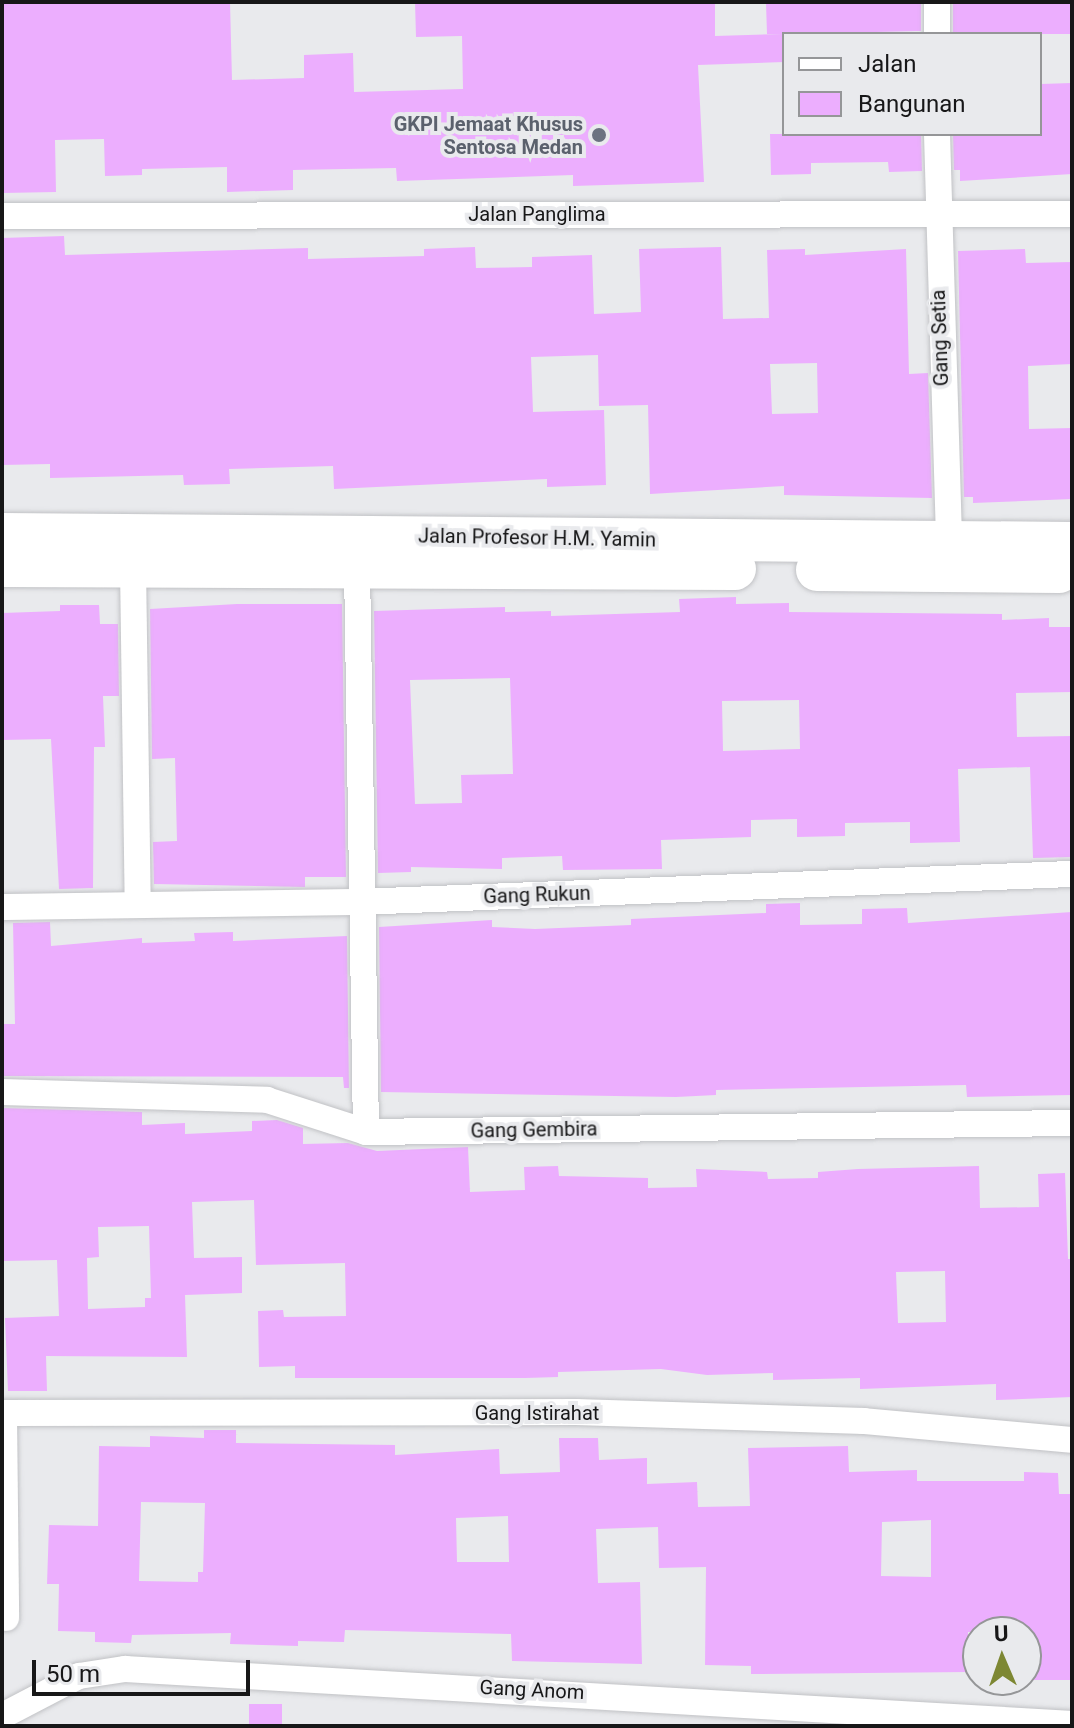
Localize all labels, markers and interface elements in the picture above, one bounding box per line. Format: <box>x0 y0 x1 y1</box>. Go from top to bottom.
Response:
legend <box>782 32 1042 136</box>
text: Jalan <box>858 50 916 78</box>
text: Bangunan <box>858 90 966 118</box>
place label: GKPI Jemaat Khusus Sentosa Medan <box>394 112 583 159</box>
marker: GKPI Jemaat Khusus Sentosa Medan <box>590 126 608 144</box>
street label: Jalan Panglima <box>468 202 606 226</box>
street label: Gang Setia <box>926 289 954 387</box>
street label: Jalan Profesor H.M. Yamin <box>418 524 656 552</box>
street label: Gang Rukun <box>483 881 591 909</box>
street label: Gang Gembira <box>470 1117 598 1143</box>
street label: Gang Istirahat <box>475 1401 599 1425</box>
north arrow <box>962 1616 1042 1696</box>
text: U <box>994 1621 1009 1646</box>
scale bar <box>36 1644 254 1694</box>
text: 50 m <box>46 1660 100 1688</box>
street label: Gang Anom <box>479 1675 585 1705</box>

